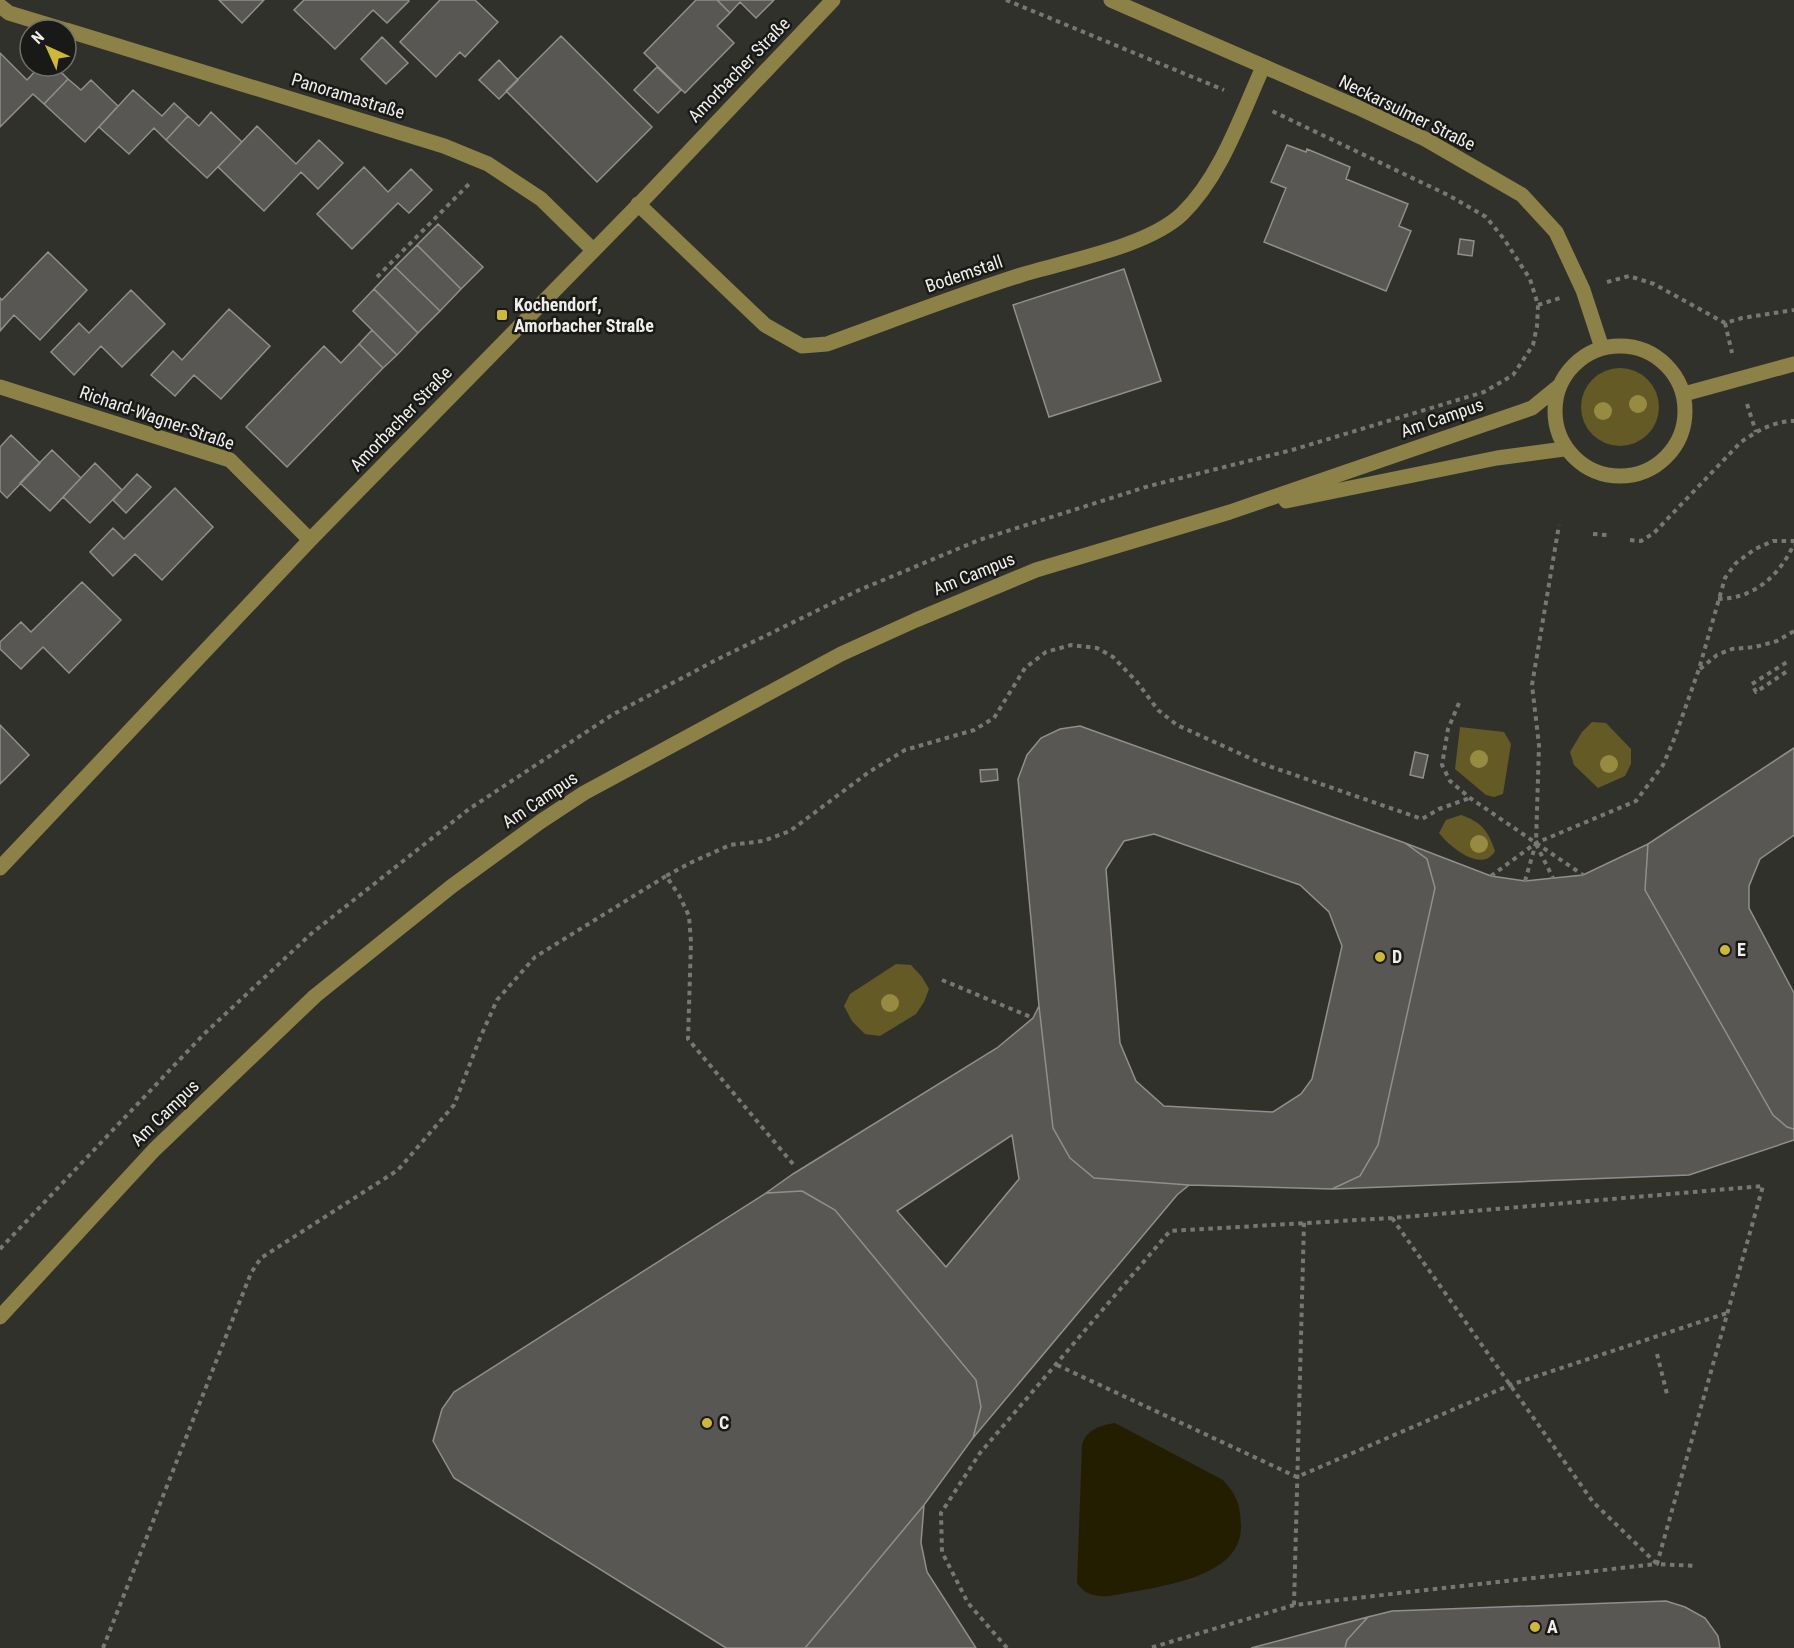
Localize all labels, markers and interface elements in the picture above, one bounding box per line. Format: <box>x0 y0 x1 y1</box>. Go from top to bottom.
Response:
street label: Amorbacher Straße <box>683 13 794 126</box>
north arrow <box>18 18 78 78</box>
text: N <box>28 28 48 48</box>
street label: Panoramastraße <box>289 68 407 123</box>
street label: Neckarsulmer Straße <box>1336 70 1479 155</box>
street label: Bodemstall <box>923 251 1005 297</box>
place label: Kochendorf, Amorbacher Straße <box>514 294 654 336</box>
marker: Kochendorf, Amorbacher Straße <box>495 308 509 322</box>
street label: Amorbacher Straße <box>345 362 456 475</box>
street label: Richard-Wagner-Straße <box>77 381 237 454</box>
street label: Am Campus <box>1398 394 1486 441</box>
street label: Am Campus <box>930 548 1018 599</box>
street label: Am Campus <box>498 767 581 832</box>
place label: E <box>1737 939 1746 960</box>
marker: E <box>1718 943 1732 957</box>
place label: D <box>1392 946 1402 967</box>
marker: D <box>1373 950 1387 964</box>
street label: Am Campus <box>126 1075 203 1150</box>
place label: C <box>719 1412 729 1433</box>
marker: C <box>700 1416 714 1430</box>
place label: A <box>1547 1616 1558 1637</box>
marker: A <box>1528 1620 1542 1634</box>

